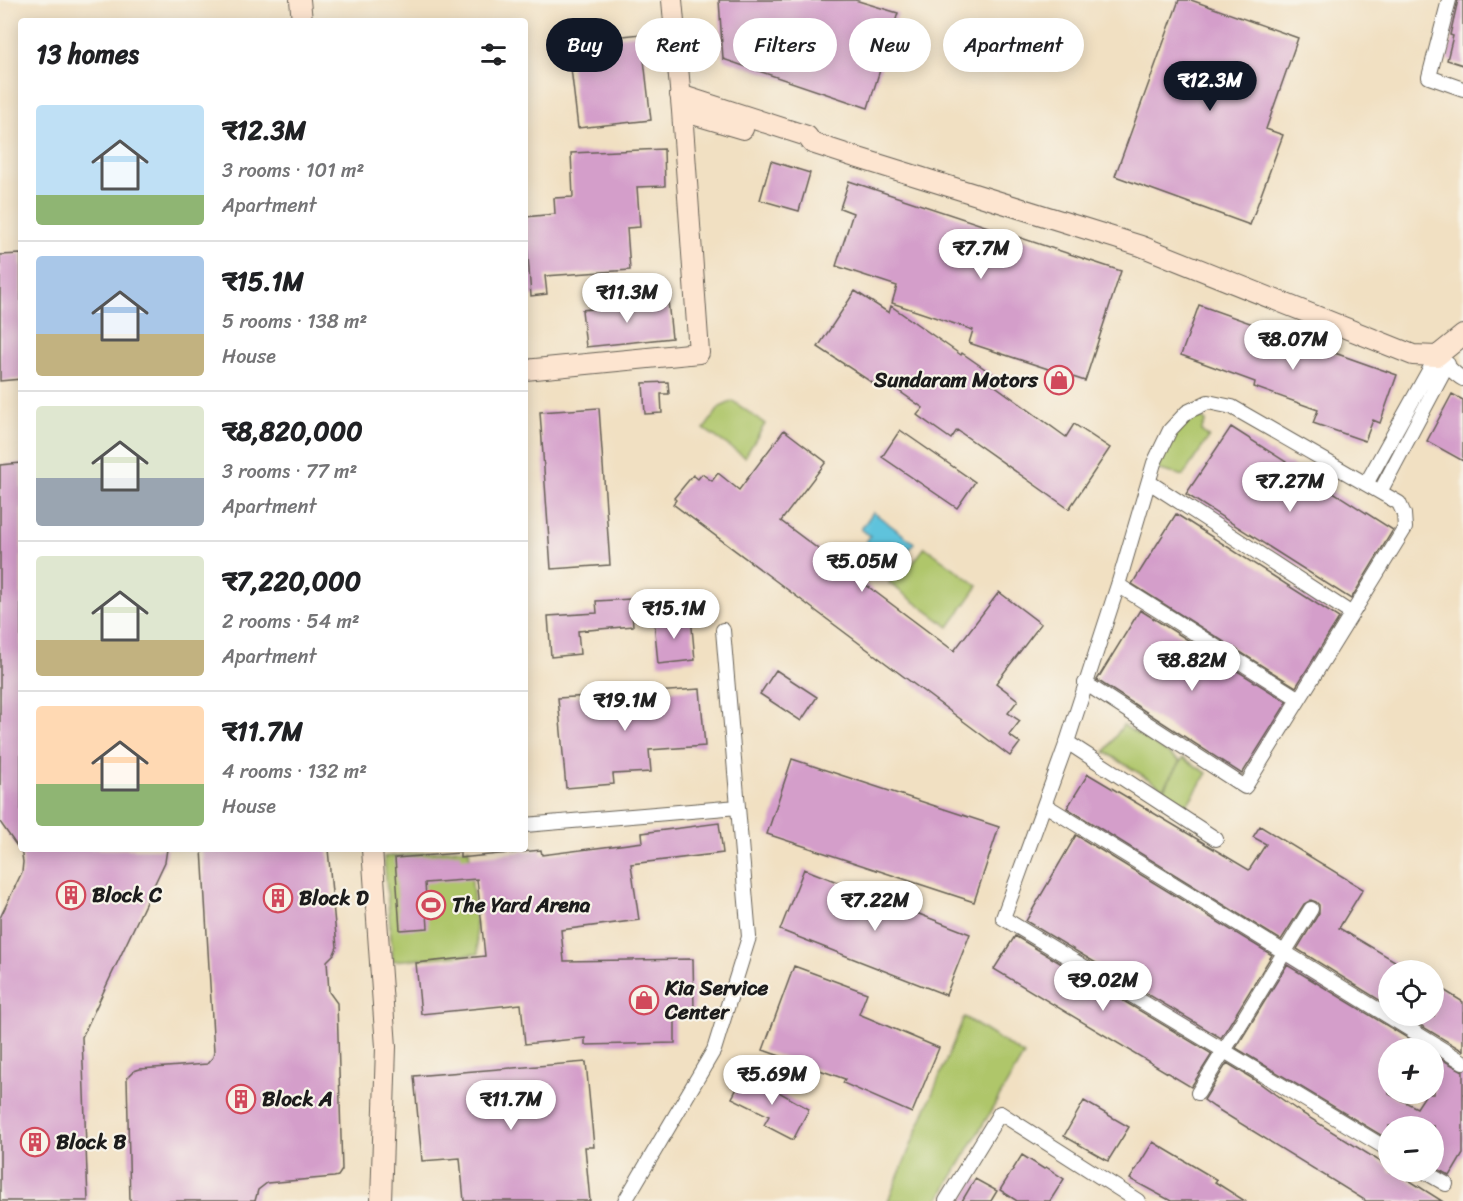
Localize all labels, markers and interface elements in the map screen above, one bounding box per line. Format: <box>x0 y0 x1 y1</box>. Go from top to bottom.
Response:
chip: Buy <box>546 18 623 72</box>
chip: Rent <box>635 18 721 72</box>
chip: Filters <box>733 18 837 72</box>
chip: New <box>849 18 931 72</box>
chip: Apartment <box>943 18 1084 72</box>
text: 13 homes <box>36 31 139 77</box>
icon: filters <box>477 38 510 71</box>
pin: ₹12.3M <box>1161 61 1259 112</box>
text: ₹12.3M <box>1178 63 1242 98</box>
text: ₹12.3M <box>222 107 306 153</box>
icon: home <box>84 129 156 201</box>
text: 3 rooms · 101 m² <box>222 153 364 188</box>
text: Apartment <box>222 188 316 223</box>
pin: ₹7.7M <box>939 229 1023 280</box>
text: ₹7.7M <box>953 231 1009 266</box>
text: ₹15.1M <box>222 258 304 304</box>
pin: ₹11.3M <box>578 273 676 324</box>
text: ₹11.3M <box>596 275 658 310</box>
icon: home <box>84 280 156 352</box>
text: 5 rooms · 138 m² <box>222 304 367 339</box>
pin: ₹8.07M <box>1244 320 1342 371</box>
text: ₹8.07M <box>1258 322 1328 357</box>
text: House <box>222 339 276 374</box>
place label: Sundaram Motors <box>873 361 1039 399</box>
shop icon: Sundaram Motors <box>1043 364 1075 396</box>
text: ₹8,820,000 <box>222 408 363 454</box>
icon: home <box>84 430 156 502</box>
text: 3 rooms · 77 m² <box>222 454 357 489</box>
pin: ₹7.27M <box>1241 462 1339 513</box>
text: ₹7.27M <box>1256 464 1324 499</box>
text: Apartment <box>222 489 316 524</box>
pin: ₹5.05M <box>813 542 911 593</box>
text: ₹5.05M <box>827 544 897 579</box>
text: ₹7,220,000 <box>222 558 361 604</box>
icon: home <box>84 580 156 652</box>
pin: ₹15.1M <box>625 589 723 640</box>
text: ₹15.1M <box>643 591 705 626</box>
text: 2 rooms · 54 m² <box>222 604 360 639</box>
text: Apartment <box>222 639 316 674</box>
pin: ₹8.82M <box>1143 641 1241 692</box>
text: ₹8.82M <box>1157 643 1227 678</box>
pin: ₹19.1M <box>576 681 674 732</box>
text: ₹19.1M <box>594 683 657 718</box>
text: ₹11.7M <box>222 708 303 754</box>
icon: home <box>84 730 156 802</box>
text: 4 rooms · 132 m² <box>222 754 367 789</box>
text: House <box>222 789 276 824</box>
place label: Block C <box>92 876 163 914</box>
building icon: Block C <box>55 879 87 911</box>
place label: Block D <box>299 879 369 917</box>
pin: ₹7.22M <box>826 881 924 932</box>
building icon: Block D <box>262 882 294 914</box>
text: ₹7.22M <box>841 883 909 918</box>
place label: The Yard Arena <box>452 886 591 924</box>
sports icon: The Yard Arena <box>415 889 447 921</box>
map controls <box>1378 960 1444 1182</box>
button: locate <box>1378 960 1444 1026</box>
pin: ₹9.02M <box>1054 961 1152 1012</box>
text: ₹9.02M <box>1068 963 1138 998</box>
place label: Kia Service Center <box>664 969 769 1031</box>
shop icon: Kia Service Center <box>628 984 660 1016</box>
button: + <box>1378 1038 1444 1104</box>
pin: ₹5.69M <box>723 1055 821 1106</box>
text: ₹5.69M <box>737 1057 807 1092</box>
place label: Block A <box>262 1080 333 1118</box>
pin: ₹11.7M <box>462 1080 560 1131</box>
text: ₹11.7M <box>480 1082 542 1117</box>
building icon: Block A <box>225 1083 257 1115</box>
button: − <box>1378 1116 1444 1182</box>
place label: Block B <box>56 1123 127 1161</box>
building icon: Block B <box>19 1126 51 1158</box>

